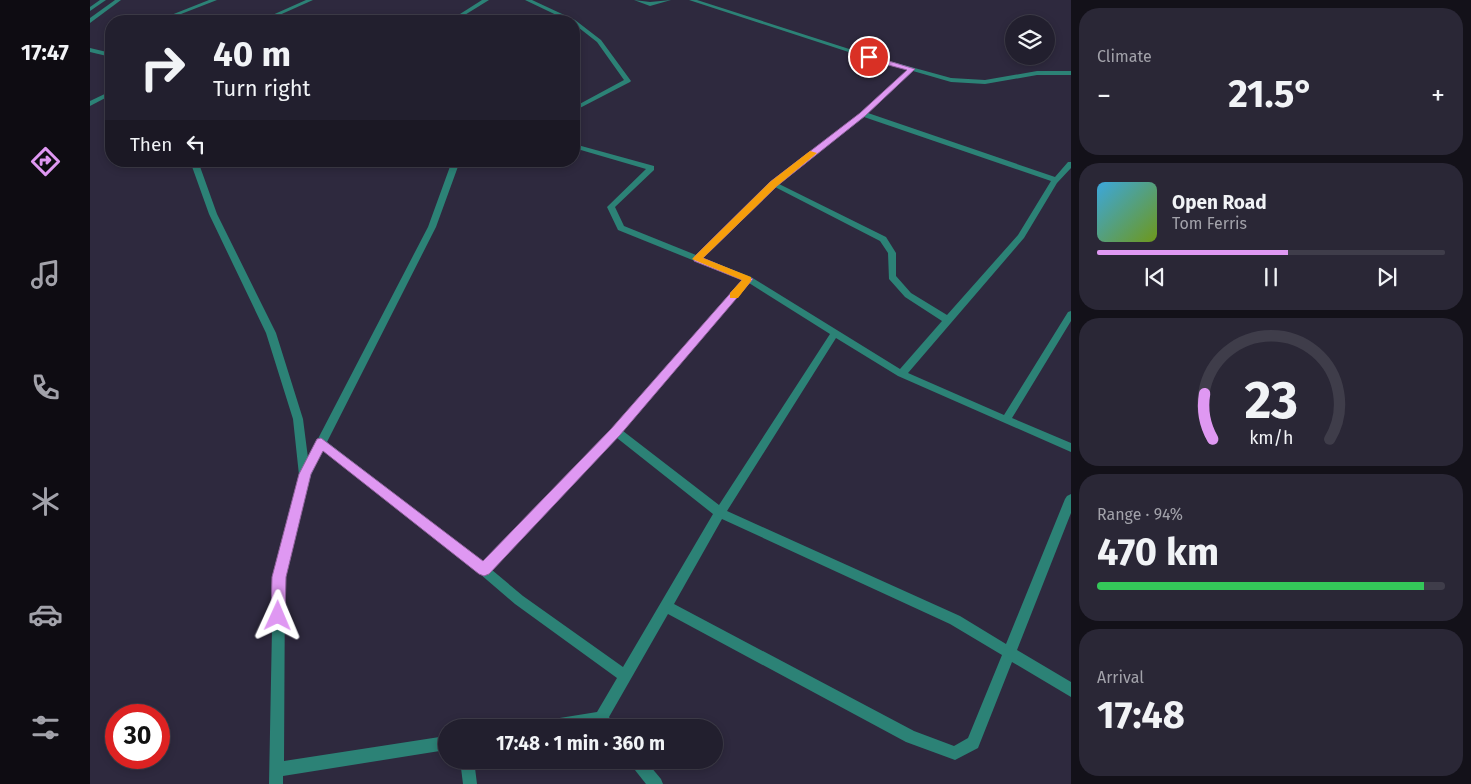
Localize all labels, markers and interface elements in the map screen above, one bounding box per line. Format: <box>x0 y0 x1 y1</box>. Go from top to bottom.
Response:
map controls <box>1005 15 1055 65</box>
button: layers <box>1005 15 1055 65</box>
text: 40 m <box>213 33 291 75</box>
icon: right <box>130 35 195 100</box>
pin <box>848 36 890 78</box>
text: 17:47 <box>21 39 69 66</box>
icon: arrive <box>855 43 883 71</box>
text: Climate <box>1097 47 1152 66</box>
text: 21.5° <box>1228 71 1314 117</box>
text: Turn right <box>213 75 310 102</box>
text: − <box>1097 79 1111 112</box>
text: + <box>1431 79 1445 112</box>
icon: left <box>182 130 210 158</box>
text: Then <box>130 133 172 156</box>
icon: directions <box>28 144 63 179</box>
text: Open Road <box>1172 191 1267 214</box>
text: Tom Ferris <box>1172 214 1247 233</box>
icon: music <box>28 257 63 292</box>
icon: previous <box>1141 263 1169 291</box>
icon: pause <box>1257 263 1285 291</box>
icon: next <box>1373 263 1401 291</box>
text: 23 <box>1244 369 1298 432</box>
icon: phone <box>28 370 63 405</box>
text: km/h <box>1249 427 1293 449</box>
icon: climate <box>28 484 63 519</box>
text: Range · 94% <box>1097 505 1183 524</box>
text: 470 km <box>1097 529 1219 575</box>
position arrow <box>251 589 303 641</box>
icon: car <box>28 597 63 632</box>
text: Arrival <box>1097 668 1144 687</box>
text: 17:48 <box>1097 692 1185 738</box>
speed limit sign: 30 <box>105 704 170 769</box>
icon: filters <box>28 710 63 745</box>
text: 17:48 · 1 min · 360 m <box>496 732 665 755</box>

